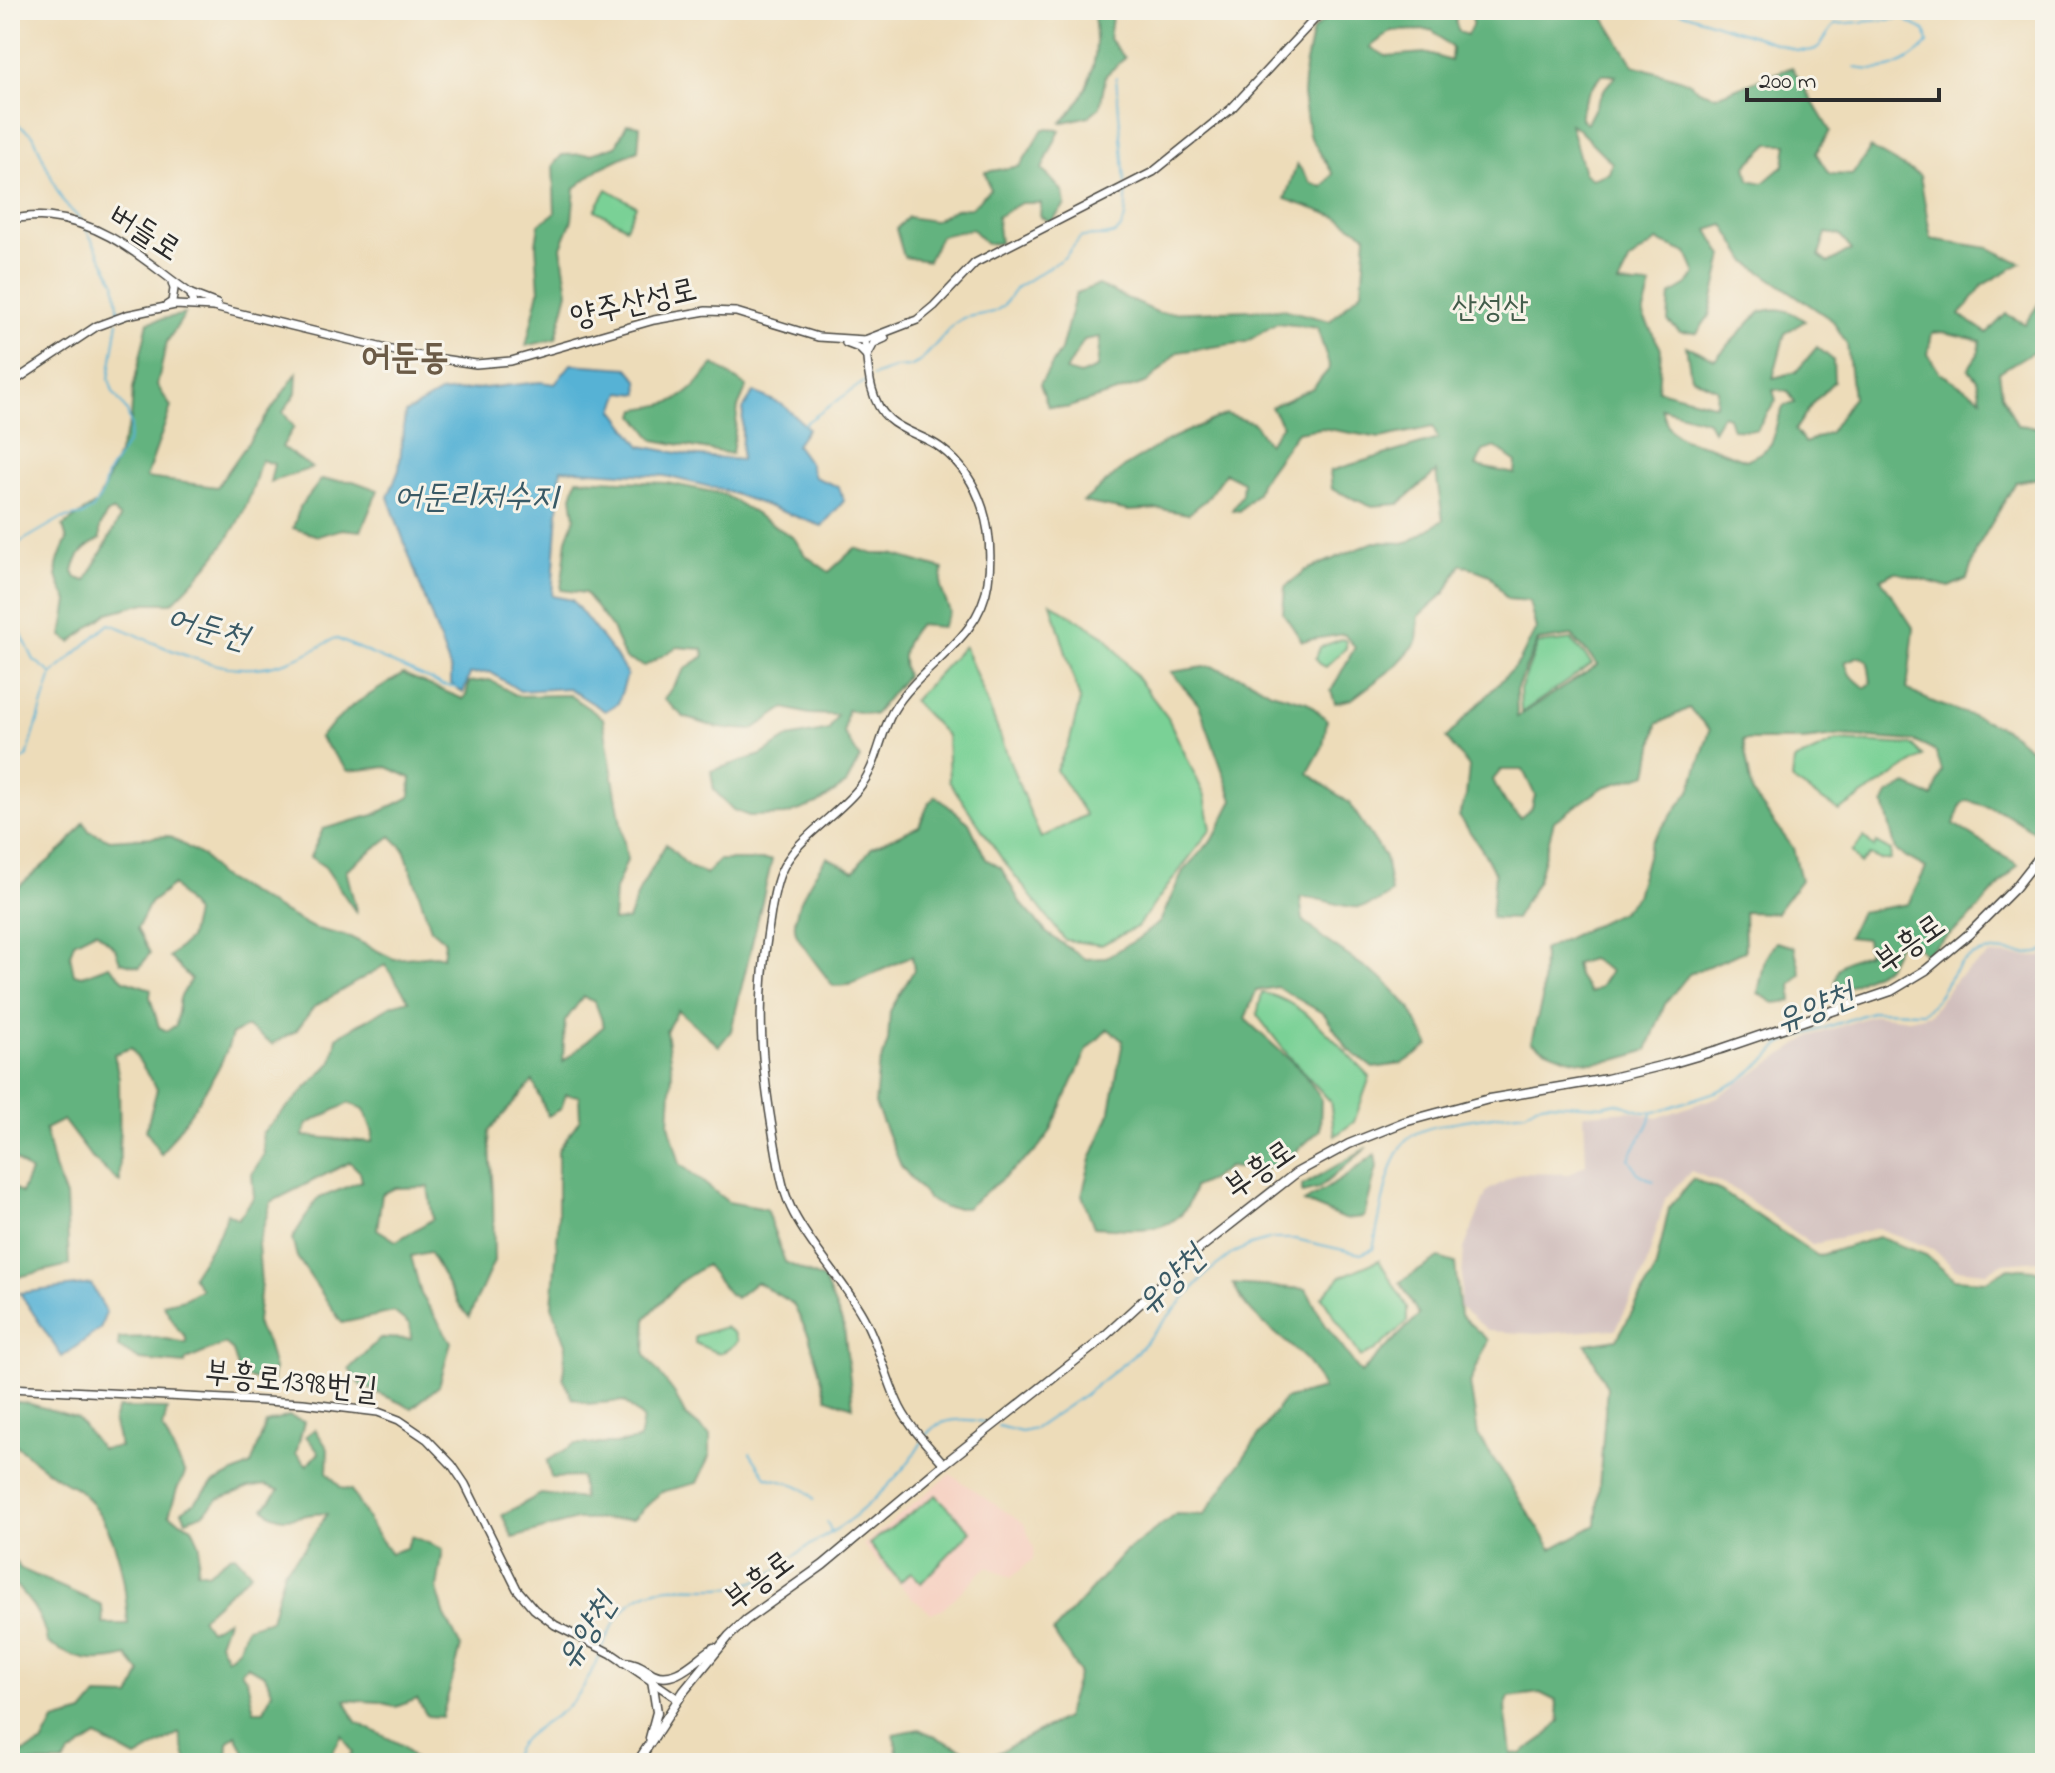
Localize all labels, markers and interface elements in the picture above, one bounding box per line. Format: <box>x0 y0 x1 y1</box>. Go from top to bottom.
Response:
scale bar <box>1747 52 1939 102</box>
text: 200 m <box>1759 65 1816 100</box>
street label: 버들로 <box>99 193 189 275</box>
street label: 양주산성로 <box>566 268 702 342</box>
park label: 산성산 <box>1451 286 1529 333</box>
district label: 어둔동 <box>362 333 448 386</box>
water label: 어둔리저수지 <box>394 474 562 524</box>
water label: 어둔천 <box>161 595 257 666</box>
street label: 부흥로 <box>1866 904 1956 986</box>
water label: 유양천 <box>1768 970 1866 1049</box>
street label: 부흥로 <box>1216 1130 1306 1212</box>
water label: 유양천 <box>1125 1233 1221 1329</box>
street label: 부흥로1398번길 <box>202 1351 380 1415</box>
street label: 부흥로 <box>715 1540 805 1624</box>
water label: 유양천 <box>545 1582 633 1681</box>

